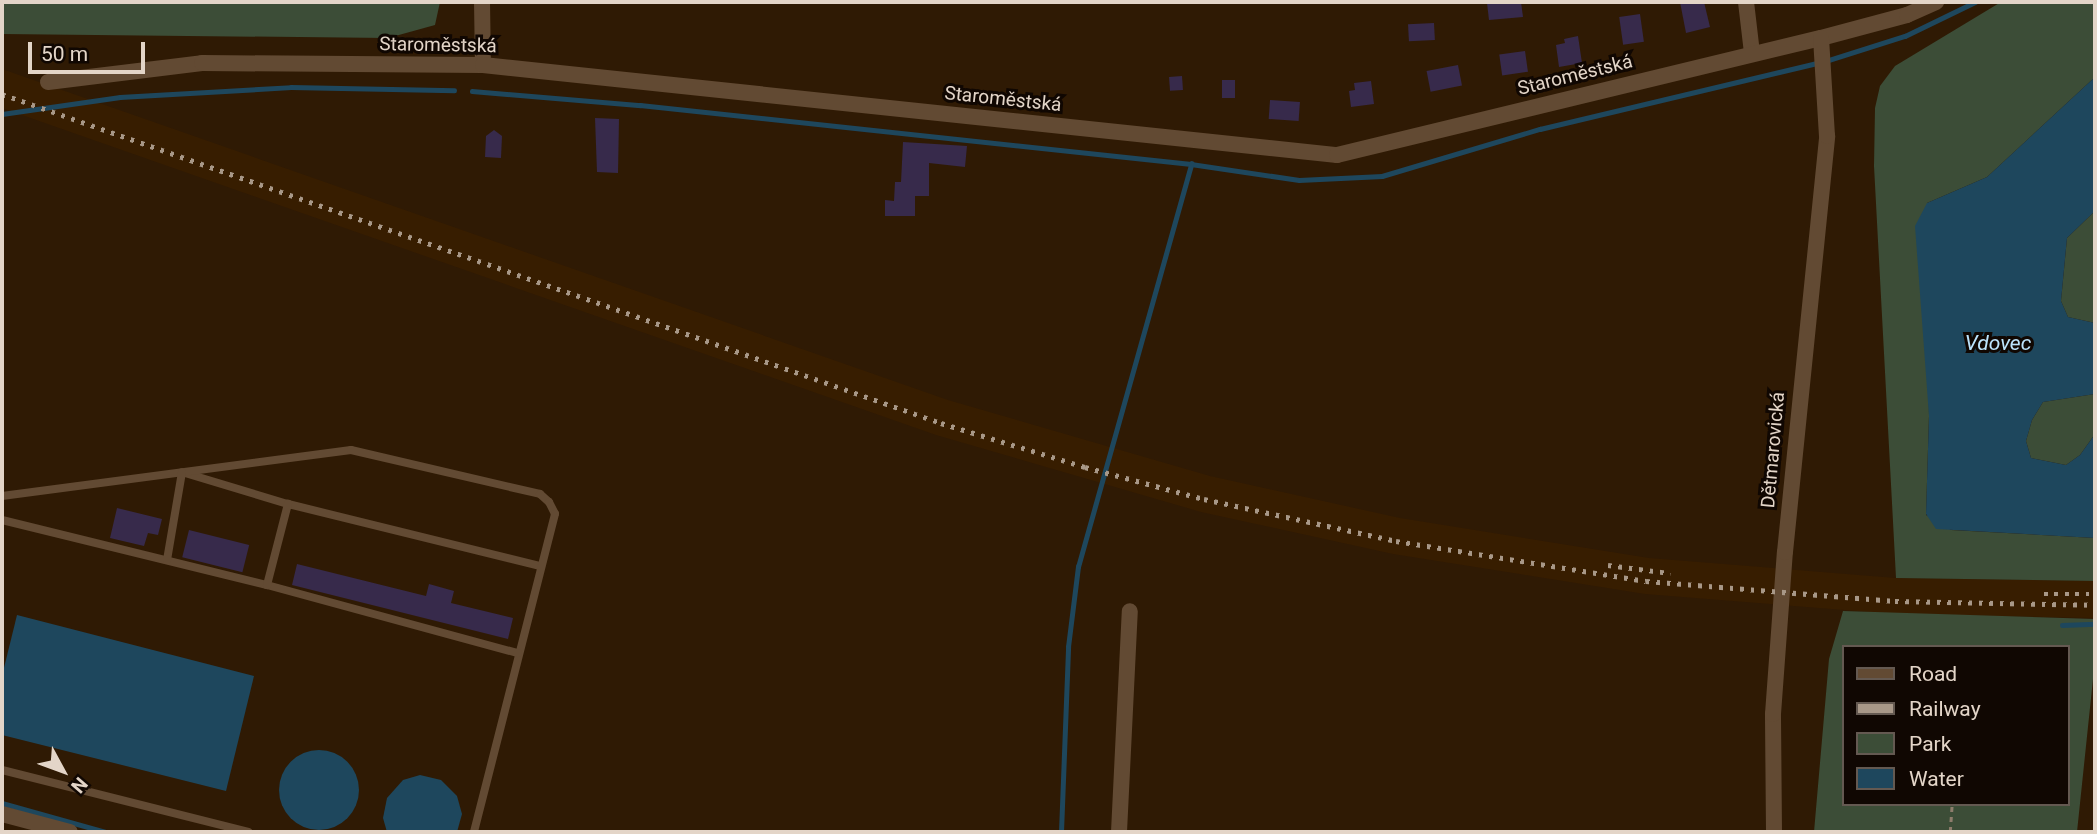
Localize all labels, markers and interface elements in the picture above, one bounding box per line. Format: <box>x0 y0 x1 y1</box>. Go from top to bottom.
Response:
scale bar <box>32 28 149 72</box>
street label: Staroměstská <box>379 33 497 57</box>
text: 50 m <box>41 42 88 66</box>
street label: Staroměstská <box>1515 50 1635 100</box>
street label: Staroměstská <box>943 82 1063 116</box>
water label: Vdovec <box>1965 330 2031 356</box>
street label: Dětmarovická <box>1757 391 1789 509</box>
legend <box>1842 645 2069 806</box>
text: Road <box>1909 662 1957 686</box>
text: Railway <box>1909 697 1981 721</box>
text: Park <box>1909 732 1951 756</box>
north arrow <box>28 736 98 806</box>
text: Water <box>1909 767 1964 791</box>
text: N <box>66 773 92 798</box>

